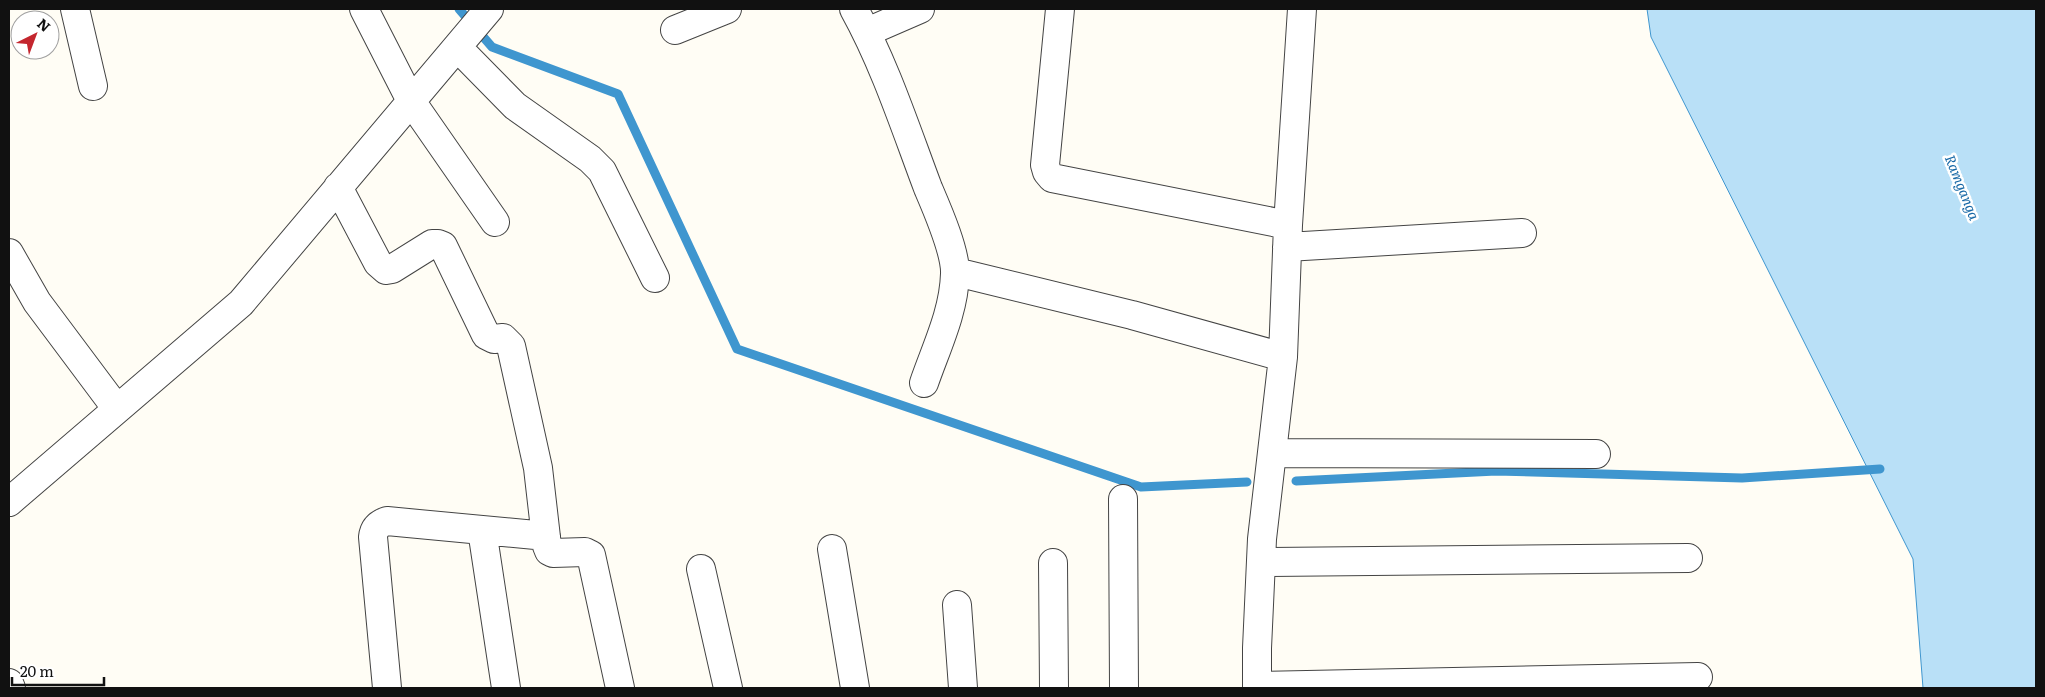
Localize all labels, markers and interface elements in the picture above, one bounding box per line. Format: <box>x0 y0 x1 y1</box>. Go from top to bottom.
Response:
north arrow <box>10 10 60 60</box>
text: N <box>33 13 56 36</box>
water label: Ramganga <box>1941 151 1985 223</box>
scale bar <box>12 654 105 686</box>
text: 20 m <box>20 659 54 682</box>

